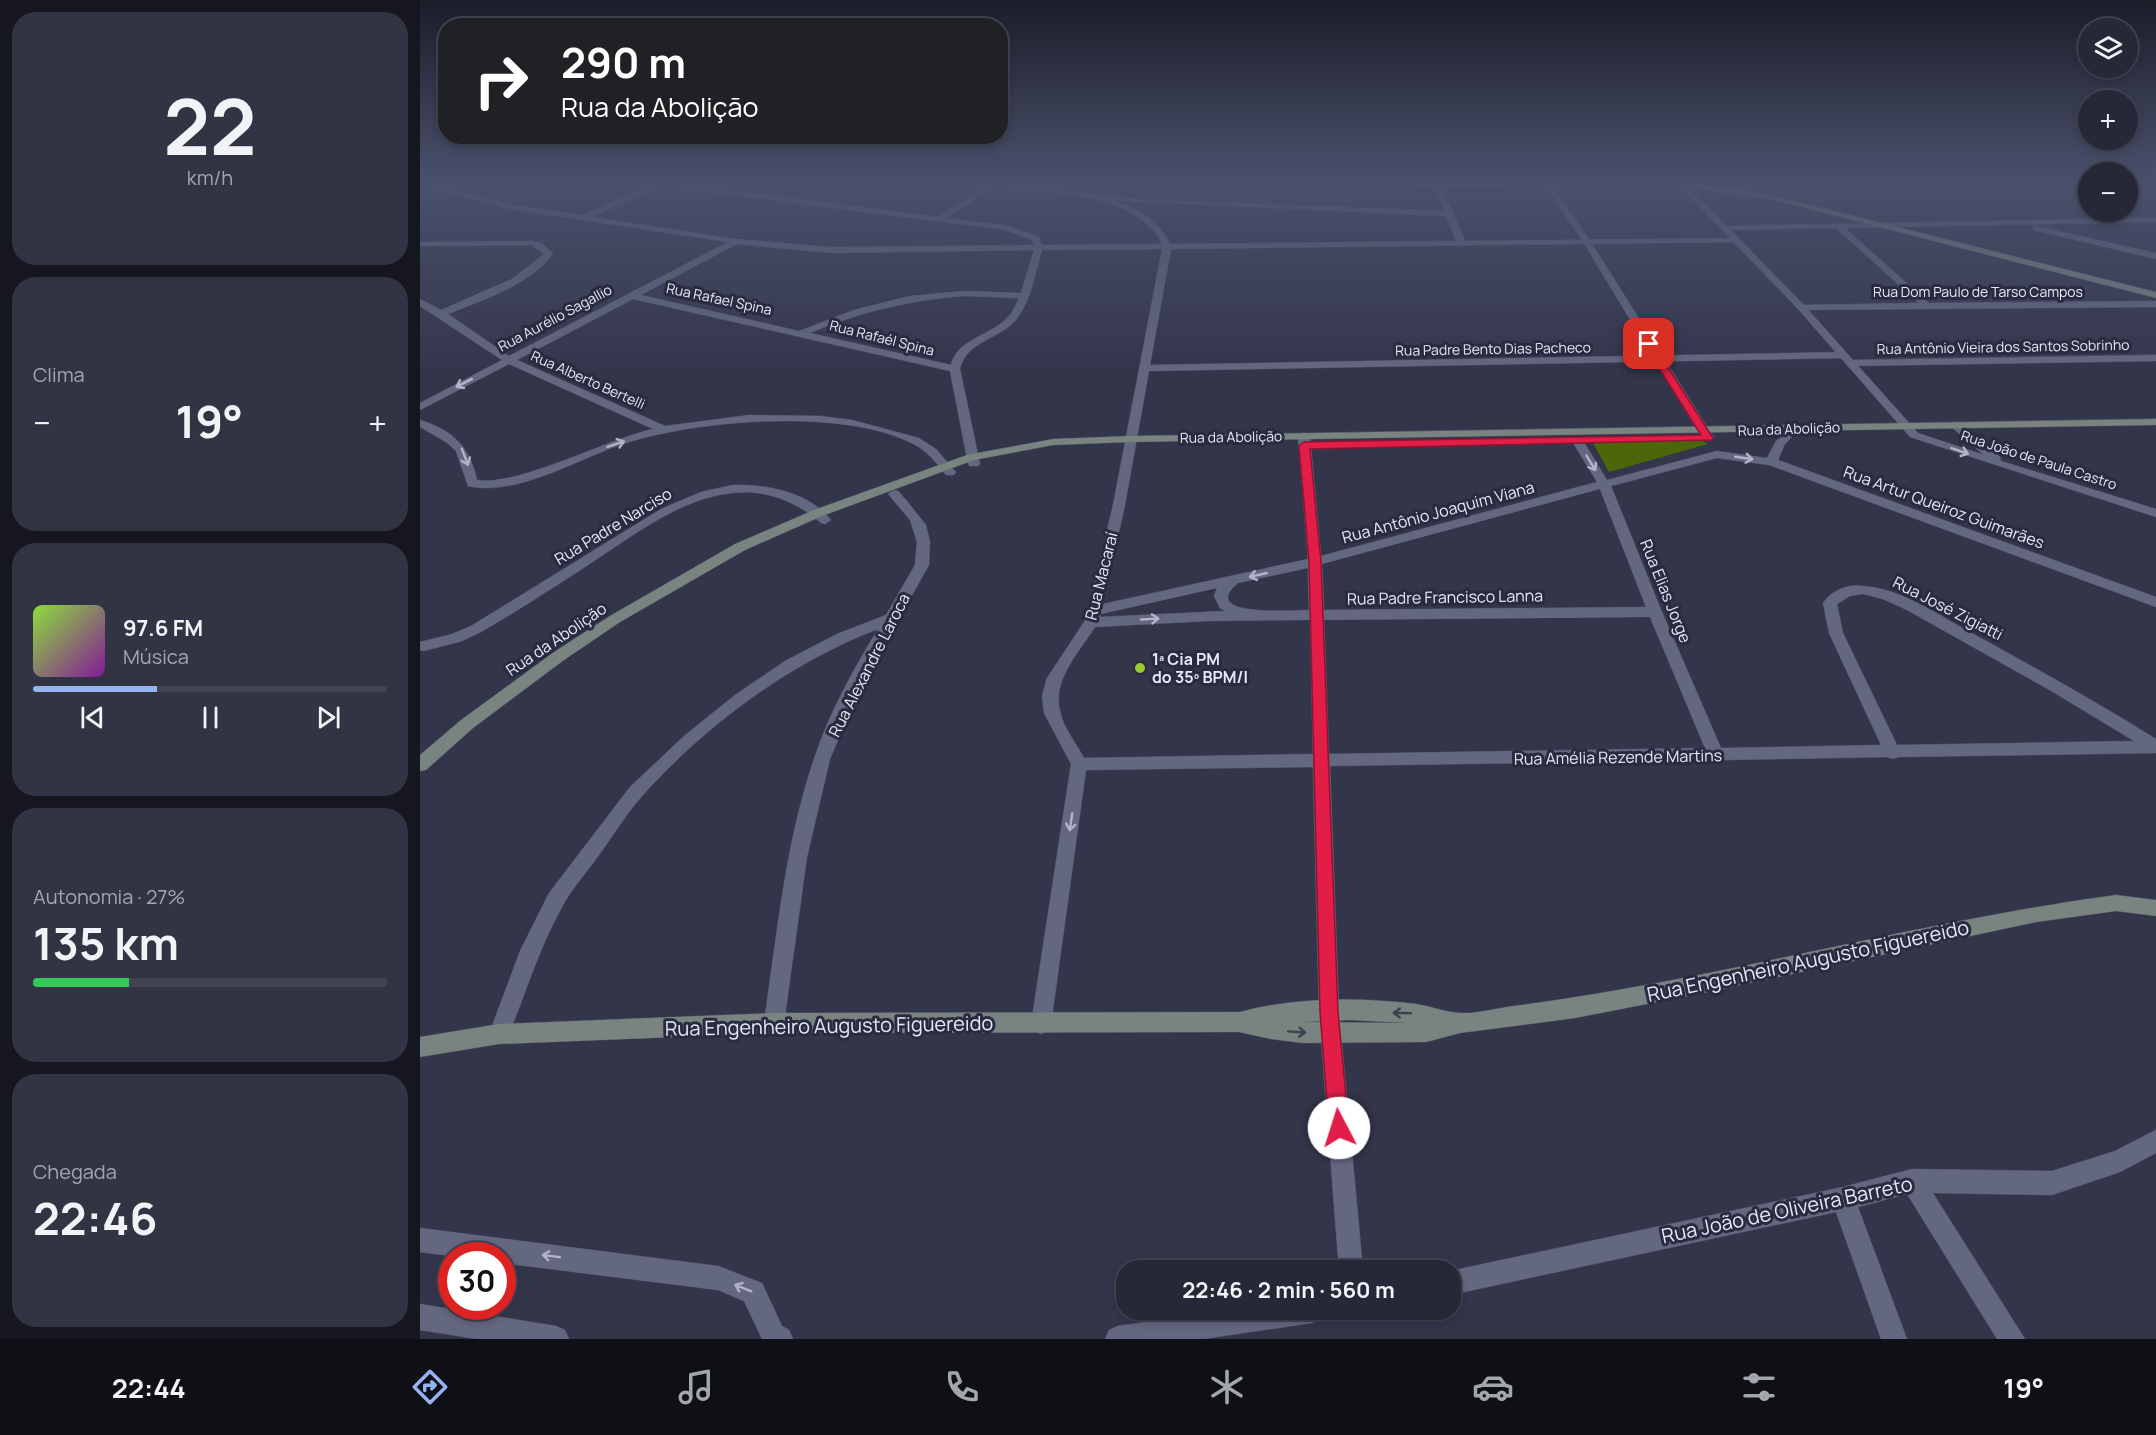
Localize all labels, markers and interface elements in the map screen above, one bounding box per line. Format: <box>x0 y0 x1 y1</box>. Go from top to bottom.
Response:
map controls <box>2078 18 2138 222</box>
button: layers <box>2078 18 2138 78</box>
text: 290 m <box>561 33 686 91</box>
icon: right <box>462 42 540 120</box>
text: 22 <box>164 72 256 178</box>
text: Rua da Abolição <box>561 88 758 125</box>
button: + <box>2078 90 2138 150</box>
button: − <box>2078 162 2138 222</box>
text: km/h <box>187 164 233 191</box>
street label: Rua Rafael Spina <box>665 278 774 319</box>
street label: Rua Aurélio Sagallio <box>495 280 615 356</box>
street label: Rua Dom Paulo de Tarso Campos <box>1873 282 2083 301</box>
street label: Rua Rafaél Spina <box>828 315 937 360</box>
pin <box>1623 318 1674 369</box>
icon: arrive <box>1632 327 1665 360</box>
street label: Rua Antônio Vieira dos Santos Sobrinho <box>1876 335 2130 358</box>
street label: Rua Padre Bento Dias Pacheco <box>1395 337 1591 360</box>
street label: Rua Alberto Bertelli <box>528 346 648 413</box>
text: Clima <box>33 361 85 388</box>
one-way arrow <box>455 377 473 389</box>
text: 19° <box>175 390 243 452</box>
text: − <box>33 400 51 445</box>
text: + <box>368 400 387 445</box>
street label: Rua da Abolição <box>1738 417 1840 440</box>
street label: Rua João de Paula Castro <box>1959 425 2119 494</box>
street label: Rua da Abolição <box>1180 426 1282 447</box>
one-way arrow <box>606 437 625 448</box>
one-way arrow <box>1950 446 1969 457</box>
one-way arrow <box>460 447 471 465</box>
one-way arrow <box>1734 452 1753 463</box>
one-way arrow <box>1585 454 1597 471</box>
street label: Rua Artur Queiroz Guimarães <box>1841 460 2047 554</box>
street label: Rua Antônio Joaquim Viana <box>1339 476 1537 548</box>
street label: Rua Padre Narciso <box>550 482 676 570</box>
street label: Rua Macaraí <box>1079 530 1123 622</box>
street label: Rua Elias Jorge <box>1635 536 1697 646</box>
one-way arrow <box>1249 570 1268 581</box>
street label: Rua José Zigiatti <box>1889 571 2007 645</box>
street label: Rua Padre Francisco Lanna <box>1347 584 1543 610</box>
street label: Rua Alexandre Laroca <box>823 589 915 741</box>
street label: Rua da Abolição <box>501 597 611 681</box>
text: 97.6 FM <box>123 613 203 643</box>
one-way arrow <box>1139 613 1159 624</box>
text: Música <box>123 643 189 670</box>
place label: 1ª Cia PM do 35º BPM/I <box>1152 648 1248 688</box>
marker: 1ª Cia PM do 35º BPM/I <box>1133 661 1147 675</box>
icon: previous <box>76 701 109 734</box>
icon: pause <box>194 701 227 734</box>
icon: next <box>312 701 345 734</box>
street label: Rua Amélia Rezende Martins <box>1514 744 1722 770</box>
one-way arrow <box>1065 812 1076 832</box>
text: Autonomia · 27% <box>33 883 185 910</box>
text: 135 km <box>33 912 179 974</box>
street label: Rua Engenheiro Augusto Figuereido <box>1644 913 1972 1008</box>
one-way arrow <box>1393 1007 1413 1019</box>
street label: Rua Engenheiro Augusto Figuereido <box>665 1009 994 1042</box>
one-way arrow <box>1286 1027 1306 1038</box>
position arrow <box>1307 1096 1371 1160</box>
text: Chegada <box>33 1158 117 1185</box>
street label: Rua João de Oliveira Barreto <box>1659 1170 1915 1249</box>
text: 22:46 <box>33 1187 157 1249</box>
speed limit sign: 30 <box>438 1242 516 1320</box>
one-way arrow <box>542 1250 562 1261</box>
text: 22:46 · 2 min · 560 m <box>1182 1275 1395 1305</box>
one-way arrow <box>734 1282 753 1293</box>
icon: directions <box>409 1366 451 1408</box>
icon: music <box>675 1366 717 1408</box>
icon: phone <box>941 1366 983 1408</box>
icon: climate <box>1206 1366 1248 1408</box>
icon: car <box>1472 1366 1514 1408</box>
icon: filters <box>1738 1366 1780 1408</box>
text: 22:44 <box>112 1369 186 1406</box>
text: 19° <box>2003 1369 2044 1406</box>

